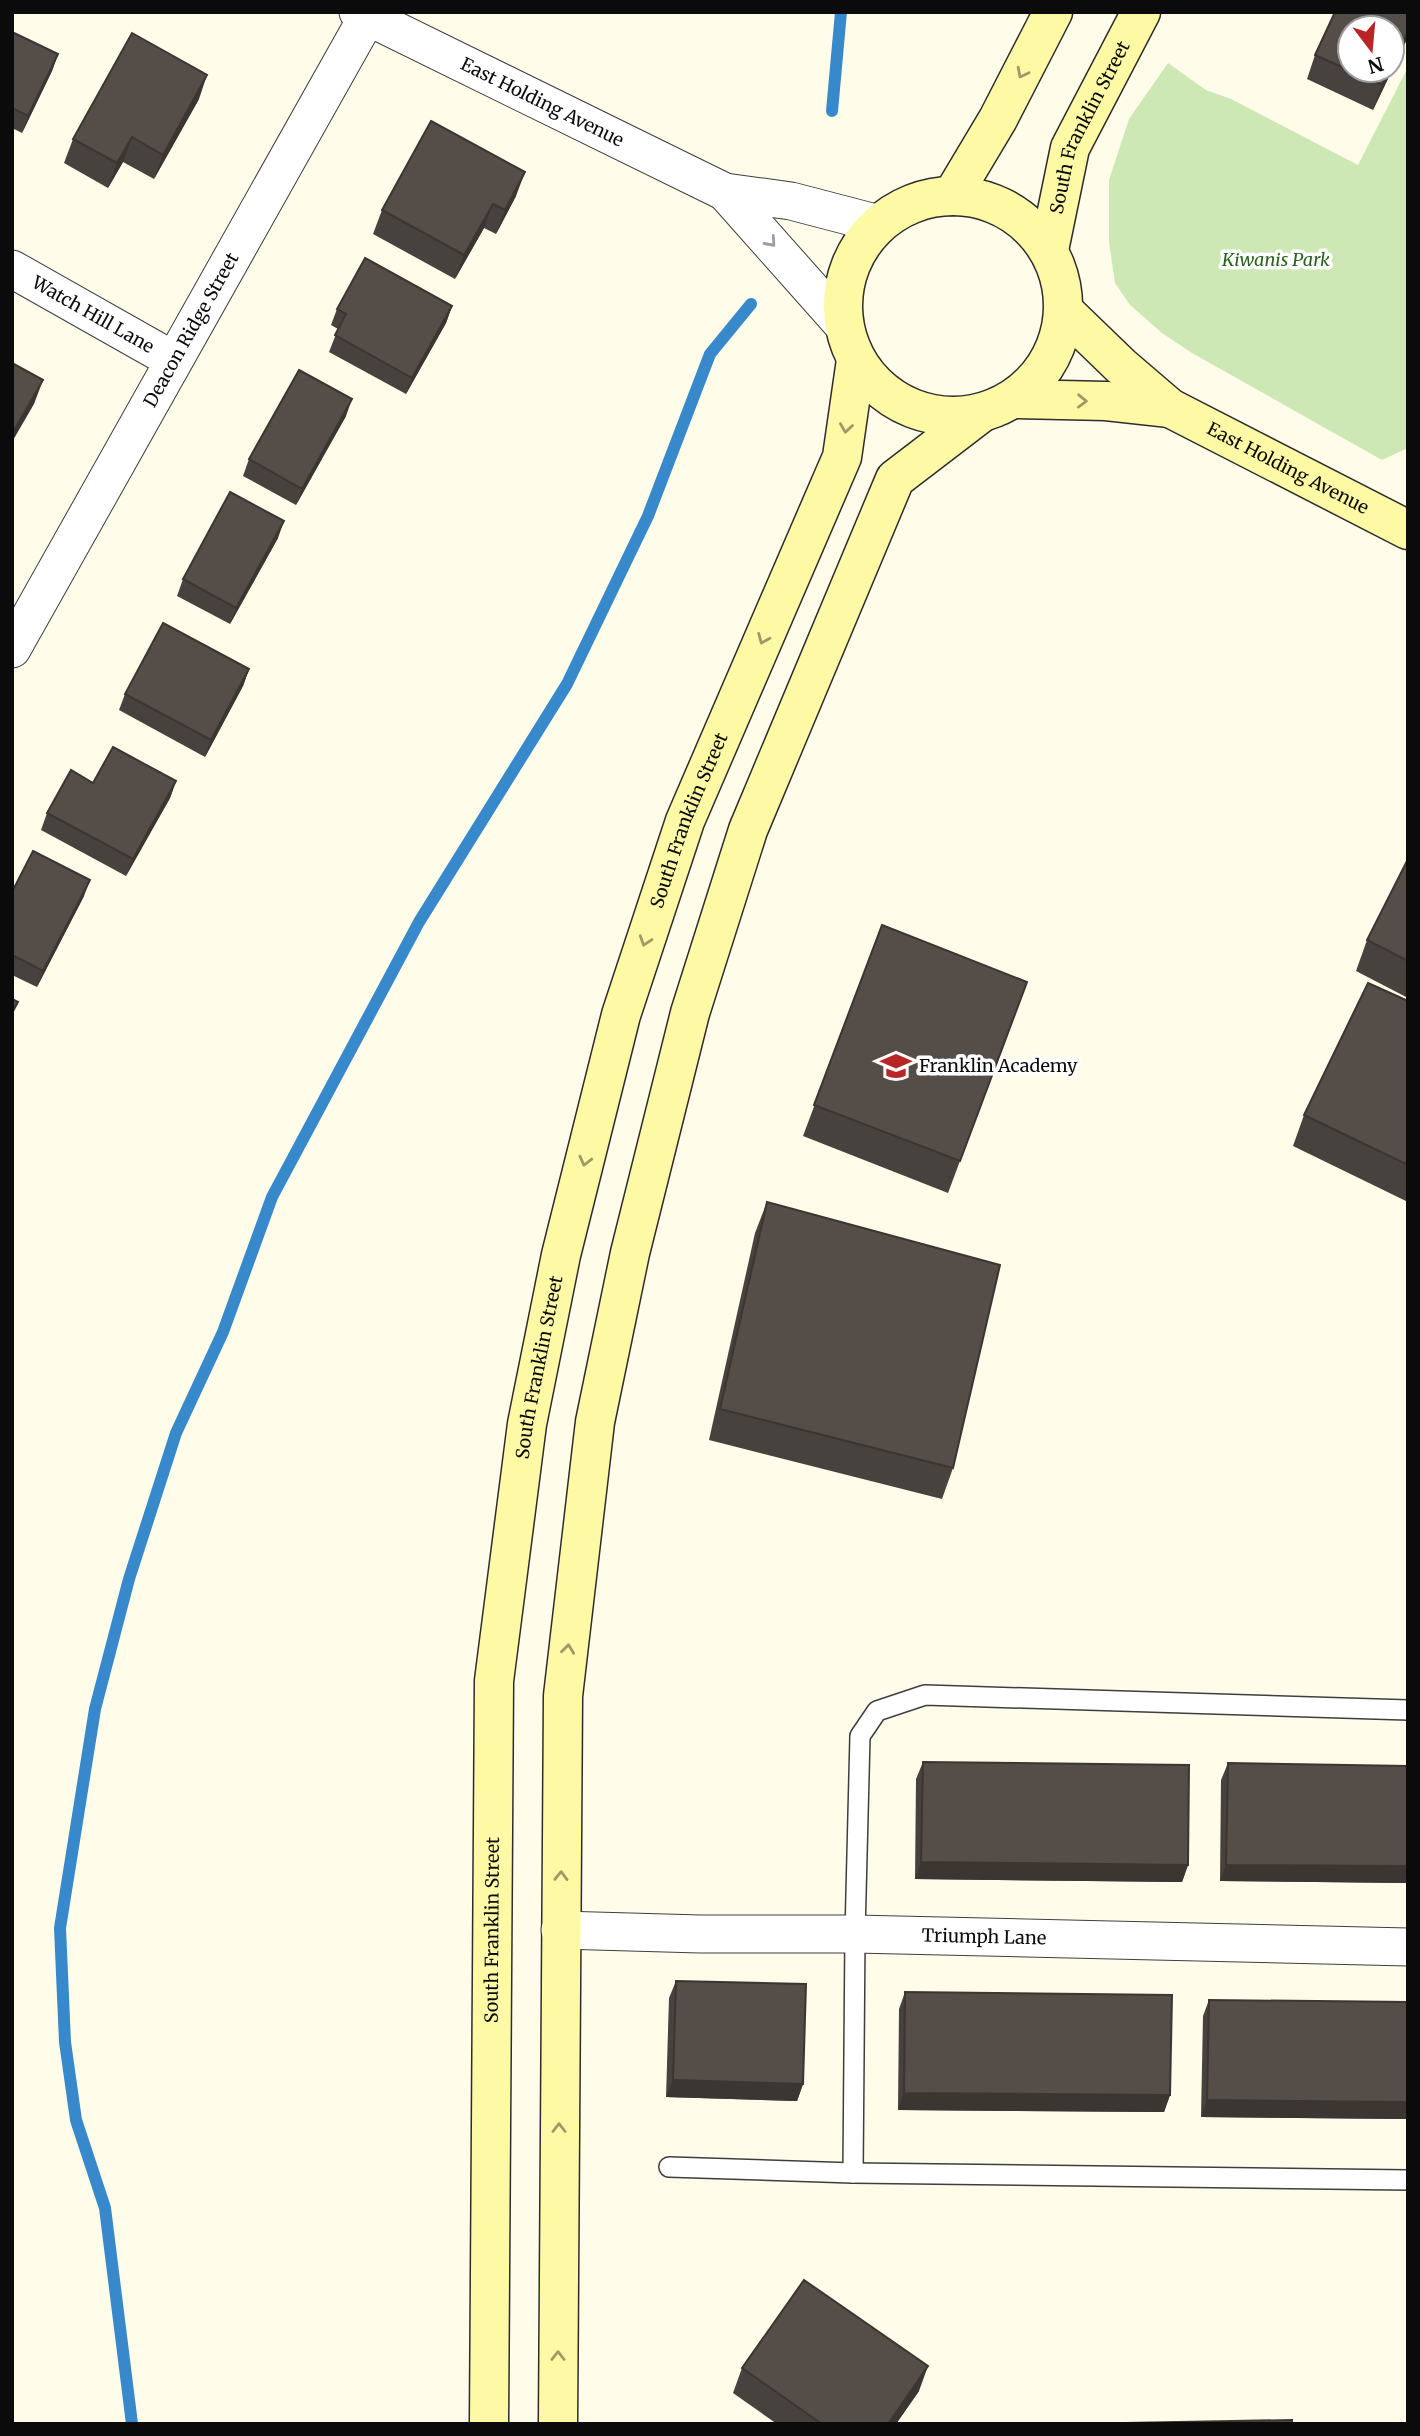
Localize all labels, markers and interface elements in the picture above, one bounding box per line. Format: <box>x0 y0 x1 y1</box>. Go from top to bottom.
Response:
north arrow <box>1336 14 1406 84</box>
street label: South Franklin Street <box>1045 37 1135 216</box>
street label: East Holding Avenue <box>457 52 628 152</box>
text: N <box>1365 52 1386 79</box>
one-way arrow <box>1017 66 1030 78</box>
one-way arrow <box>763 234 775 247</box>
street label: Deacon Ridge Street <box>138 248 243 411</box>
park label: Kiwanis Park <box>1221 248 1330 271</box>
street label: Watch Hill Lane <box>27 270 158 358</box>
one-way arrow <box>1077 393 1088 408</box>
street label: East Holding Avenue <box>1203 417 1373 519</box>
one-way arrow <box>839 422 854 434</box>
one-way arrow <box>758 632 772 644</box>
street label: South Franklin Street <box>645 729 733 911</box>
one-way arrow <box>639 935 653 947</box>
school or university icon: Franklin Academy <box>879 1049 913 1083</box>
place label: Franklin Academy <box>919 1054 1078 1077</box>
one-way arrow <box>579 1155 593 1167</box>
street label: South Franklin Street <box>511 1274 568 1460</box>
one-way arrow <box>561 1643 576 1655</box>
street label: South Franklin Street <box>480 1837 504 2023</box>
one-way arrow <box>553 1870 569 1881</box>
street label: Triumph Lane <box>921 1924 1047 1949</box>
one-way arrow <box>551 2122 567 2133</box>
one-way arrow <box>550 2350 566 2360</box>

